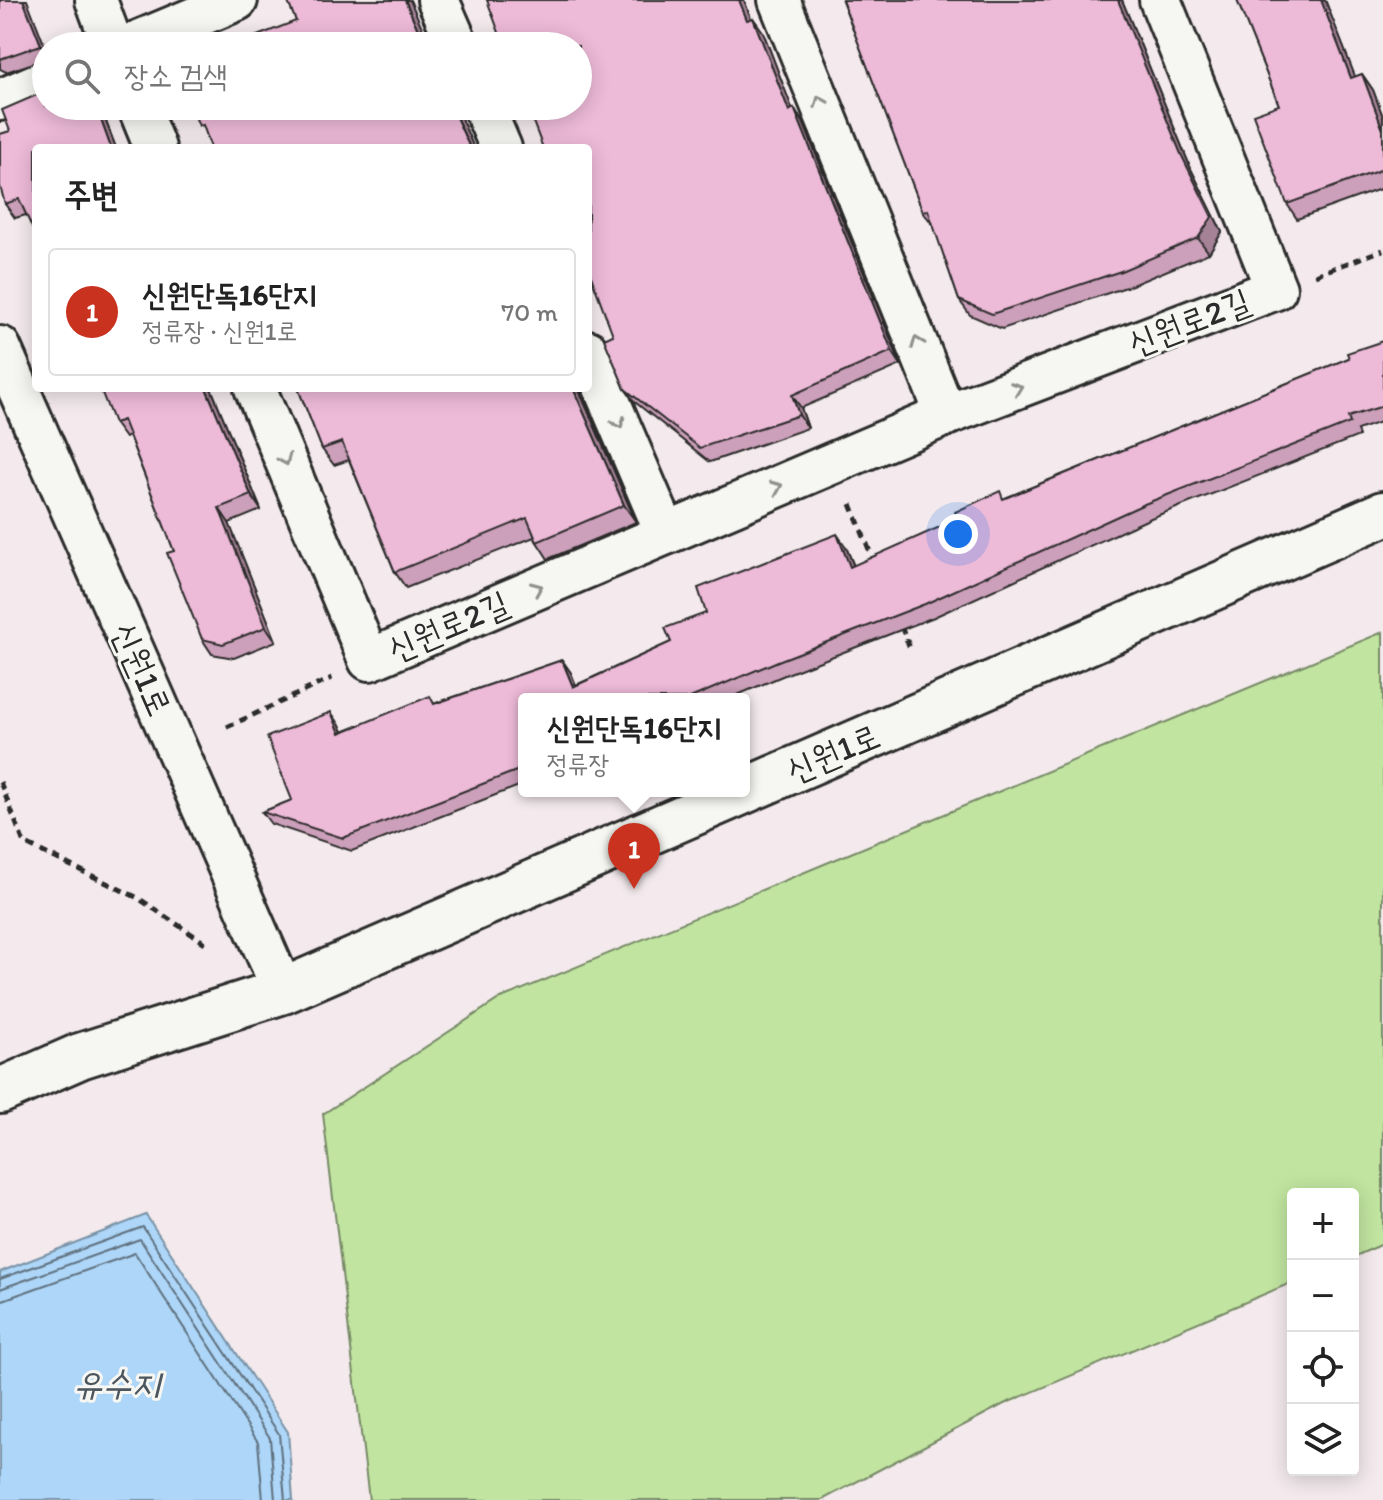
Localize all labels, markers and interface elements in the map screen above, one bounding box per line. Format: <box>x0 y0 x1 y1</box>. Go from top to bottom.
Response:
search box <box>32 32 592 120</box>
icon: search <box>60 54 104 98</box>
text: 장소 검색 <box>124 57 227 94</box>
one-way arrow <box>813 95 830 109</box>
text: 주변 <box>64 174 119 215</box>
text: 신원단독16단지 <box>142 276 317 313</box>
street label: 신원로2길 <box>1122 280 1256 364</box>
text: 1 <box>86 296 98 328</box>
text: 70 m <box>501 296 558 328</box>
text: 정류장 · 신원1로 <box>142 315 298 347</box>
one-way arrow <box>911 336 927 350</box>
one-way arrow <box>1009 381 1023 398</box>
one-way arrow <box>609 415 625 429</box>
one-way arrow <box>276 452 292 466</box>
one-way arrow <box>769 480 783 496</box>
your location <box>938 514 978 554</box>
street label: 신원로2길 <box>381 582 515 670</box>
one-way arrow <box>529 582 543 598</box>
street label: 신원1로 <box>103 616 181 722</box>
popup <box>518 693 750 797</box>
text: 신원단독16단지 <box>547 709 721 746</box>
street label: 신원1로 <box>780 715 886 791</box>
text: 정류장 <box>547 748 609 780</box>
pin: 1 <box>608 823 660 889</box>
map controls <box>1287 1188 1359 1476</box>
button: + <box>1287 1188 1359 1260</box>
button: − <box>1287 1260 1359 1332</box>
button: locate <box>1287 1332 1359 1404</box>
water label: 유수지 <box>74 1362 164 1405</box>
button: layers <box>1287 1404 1359 1476</box>

